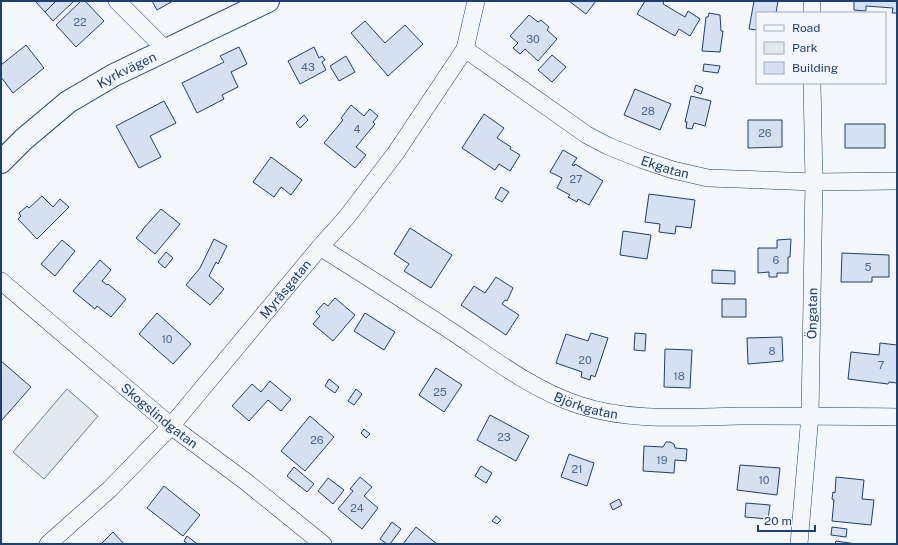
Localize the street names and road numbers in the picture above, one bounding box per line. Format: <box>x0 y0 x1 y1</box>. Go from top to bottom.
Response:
street label: Kyrkvägen <box>94 48 159 91</box>
street label: Ekgatan <box>639 152 691 181</box>
street label: Myråsgatan <box>256 257 314 321</box>
street label: Öngatan <box>804 288 820 339</box>
street label: Skogslindgatan <box>118 380 201 451</box>
street label: Björkgatan <box>552 389 619 421</box>

